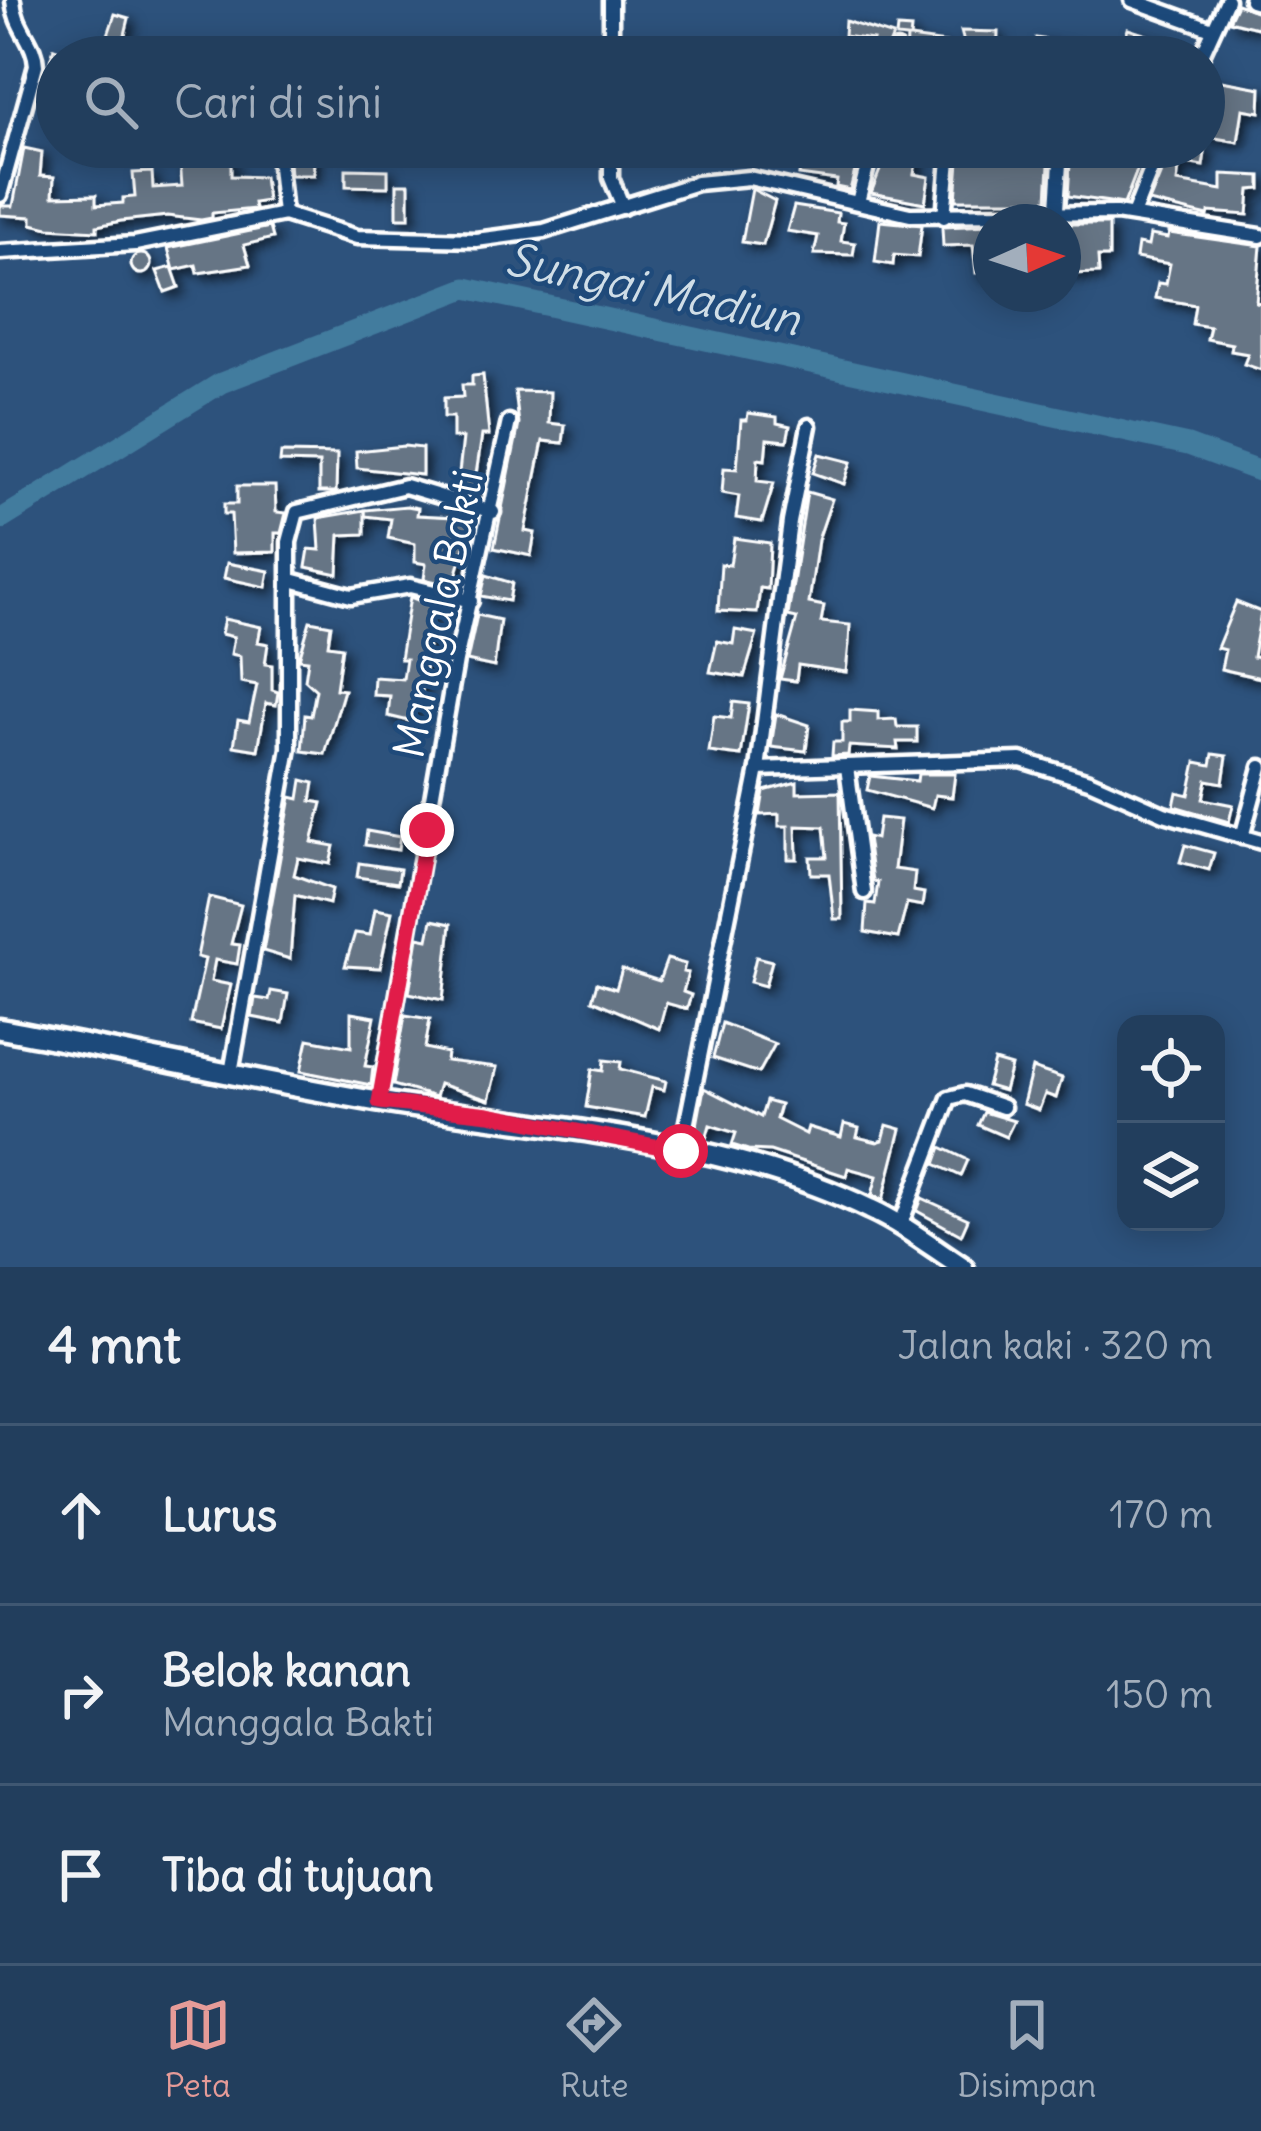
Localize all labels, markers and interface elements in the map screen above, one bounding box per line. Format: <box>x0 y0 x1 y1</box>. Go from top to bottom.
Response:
search box <box>36 36 1225 168</box>
icon: search <box>78 69 144 135</box>
text: Cari di sini <box>174 74 382 130</box>
north arrow <box>973 204 1081 312</box>
water label: Sungai Madiun <box>501 230 806 348</box>
street label: Manggala Bakti <box>382 465 494 763</box>
route end <box>400 803 454 857</box>
map controls <box>1117 1015 1225 1231</box>
button: locate <box>1117 1015 1225 1123</box>
button: layers <box>1117 1123 1225 1231</box>
route start <box>654 1124 708 1178</box>
text: 4 mnt <box>48 1313 181 1377</box>
text: Jalan kaki · 320 m <box>898 1321 1213 1370</box>
icon: ahead <box>48 1482 114 1548</box>
text: Lurus <box>162 1487 277 1543</box>
text: 170 m <box>1109 1490 1213 1539</box>
text: Belok kanan <box>162 1642 411 1698</box>
icon: right <box>48 1662 114 1728</box>
text: 150 m <box>1106 1670 1213 1719</box>
text: Manggala Bakti <box>162 1698 434 1747</box>
icon: arrive <box>48 1842 114 1908</box>
text: Tiba di tujuan <box>162 1847 433 1903</box>
tab: Peta <box>165 1992 231 2106</box>
tab: Rute <box>560 1992 629 2106</box>
tab: Disimpan <box>958 1992 1096 2106</box>

